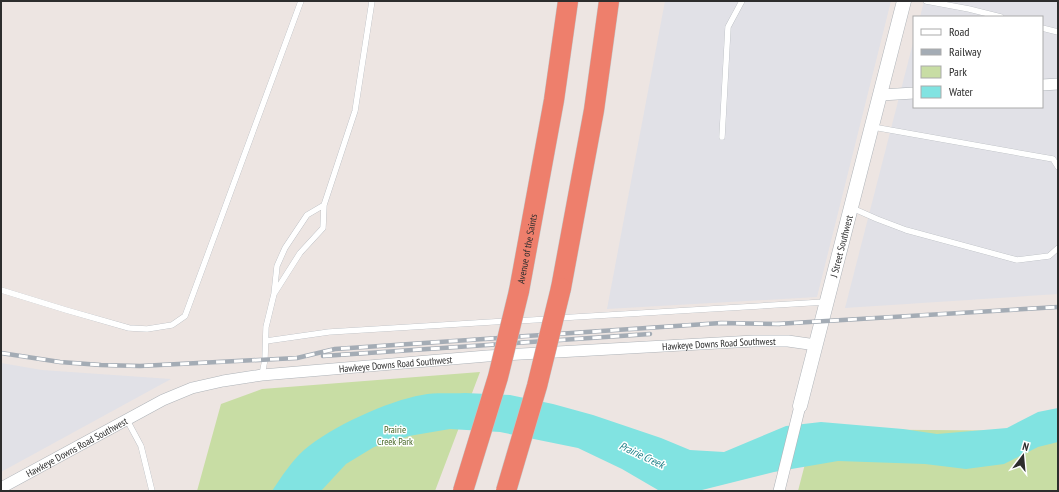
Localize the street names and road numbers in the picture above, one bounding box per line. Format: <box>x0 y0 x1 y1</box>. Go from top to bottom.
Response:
street label: Avenue of the Saints <box>514 212 540 285</box>
street label: J Street Southwest <box>827 214 856 280</box>
street label: Hawkeye Downs Road Southwest <box>662 335 776 353</box>
street label: Hawkeye Downs Road Southwest <box>338 353 453 375</box>
street label: Hawkeye Downs Road Southwest <box>24 414 130 480</box>

